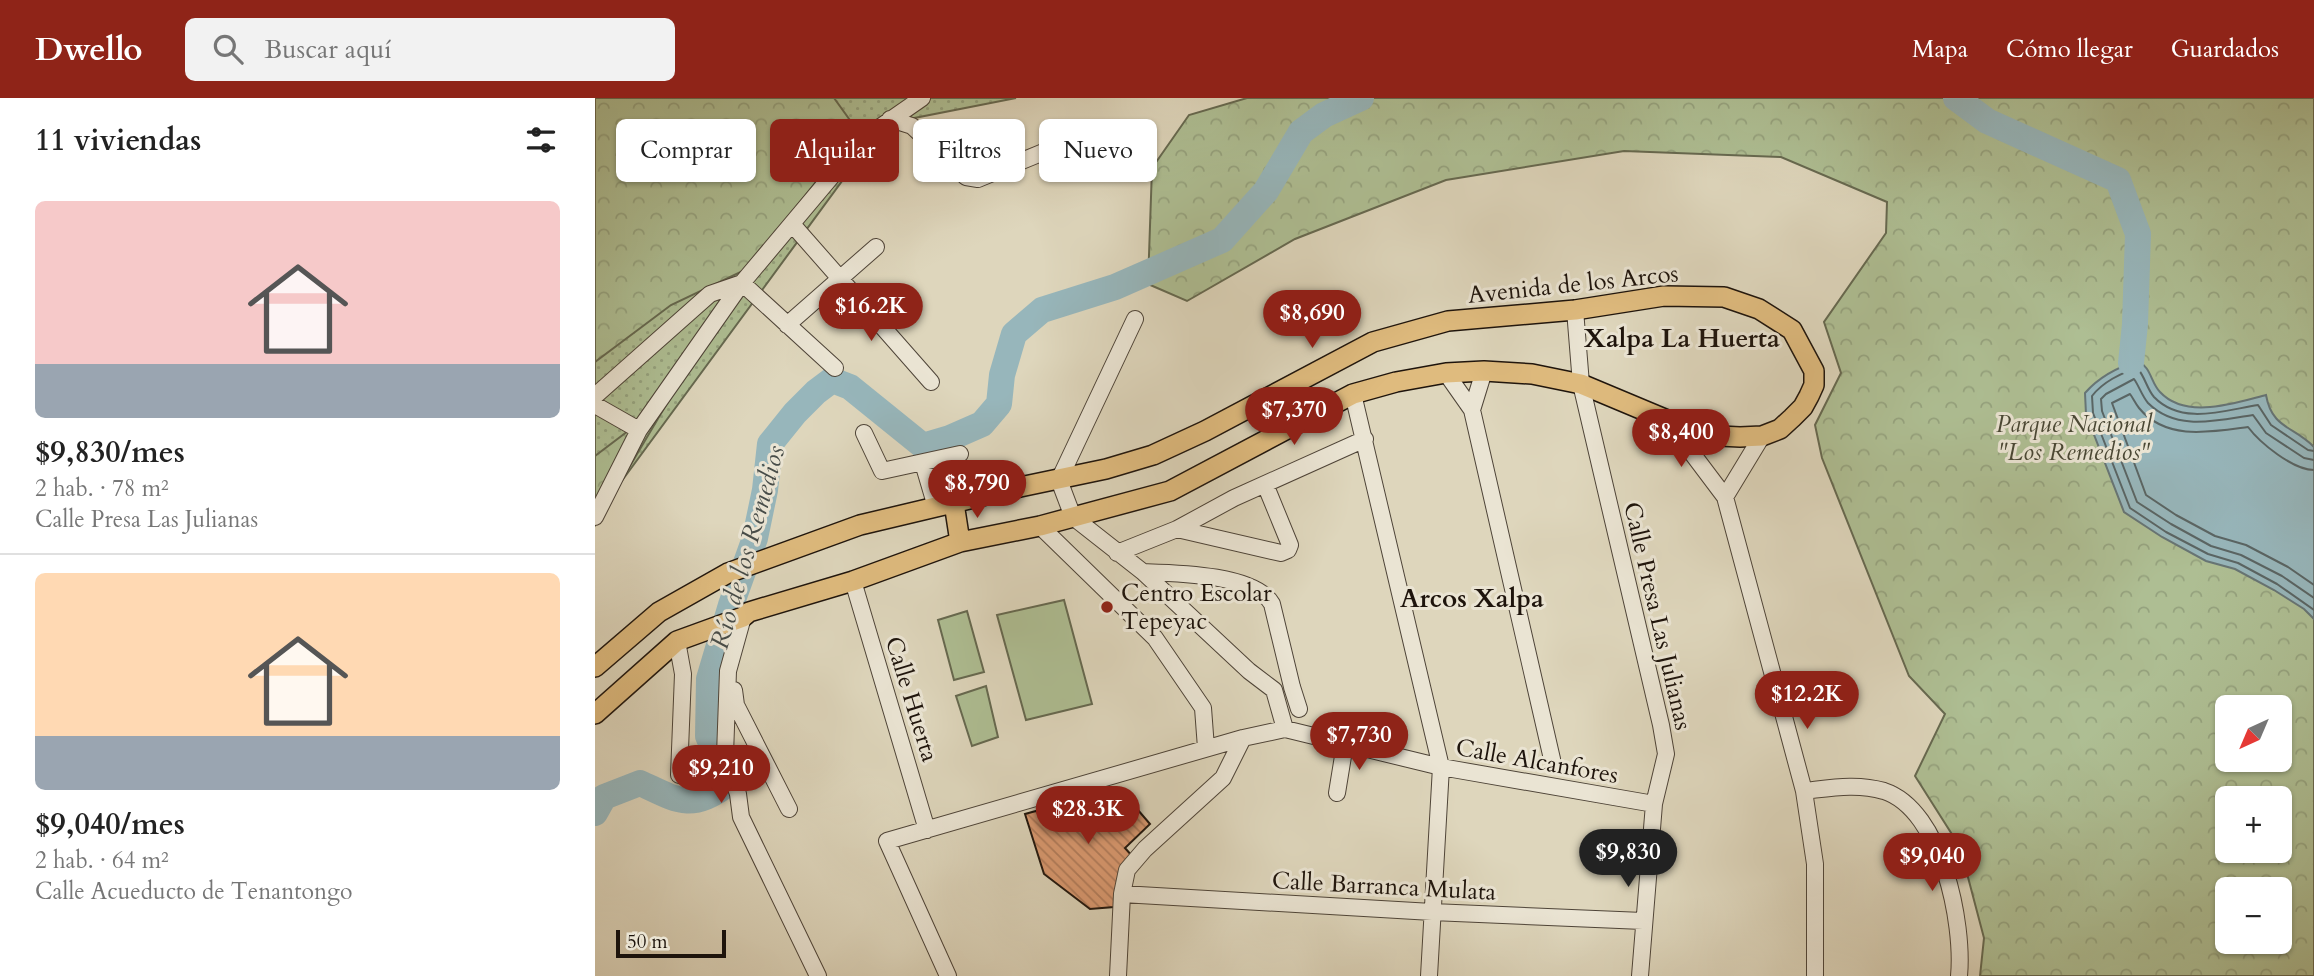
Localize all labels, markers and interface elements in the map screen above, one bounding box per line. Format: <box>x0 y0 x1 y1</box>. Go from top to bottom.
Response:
search box <box>185 18 675 81</box>
text: Dwello <box>35 27 143 72</box>
icon: search <box>209 30 247 68</box>
text: Buscar aquí <box>265 32 392 67</box>
text: Mapa <box>1912 33 1968 66</box>
text: Cómo llegar <box>2006 33 2133 66</box>
text: Guardados <box>2171 33 2279 66</box>
chip: Comprar <box>616 119 756 182</box>
chip: Alquilar <box>770 119 899 182</box>
chip: Filtros <box>913 119 1025 182</box>
chip: Nuevo <box>1039 119 1157 182</box>
text: 11 viviendas <box>35 120 201 161</box>
icon: filters <box>522 121 560 159</box>
icon: home <box>235 246 361 372</box>
street label: Avenida de los Arcos <box>1466 257 1680 312</box>
pin: $16.2K <box>814 284 928 343</box>
text: $16.2K <box>835 290 907 321</box>
pin: $8,690 <box>1255 290 1369 350</box>
text: $8,690 <box>1279 297 1345 328</box>
district label: Xalpa La Huerta <box>1584 321 1780 356</box>
pin: $7,370 <box>1237 388 1351 447</box>
text: $7,370 <box>1261 394 1327 425</box>
park label: Parque Nacional "Los Remedios" <box>1996 408 2153 469</box>
pin: $8,400 <box>1624 410 1738 469</box>
text: $8,400 <box>1648 416 1714 447</box>
text: $9,830/mes <box>35 432 185 473</box>
water label: Río de los Remedios <box>702 441 793 653</box>
pin: $8,790 <box>920 460 1034 520</box>
text: $8,790 <box>944 467 1010 498</box>
text: 2 hab. · 78 m² <box>35 473 169 504</box>
street label: Calle Presa Las Julianas <box>1615 499 1700 733</box>
text: Calle Presa Las Julianas <box>35 504 258 535</box>
place label: Centro Escolar Tepeyac <box>1121 577 1272 638</box>
district label: Arcos Xalpa <box>1400 581 1544 616</box>
marker: Centro Escolar Tepeyac <box>1099 599 1115 615</box>
icon: home <box>235 618 361 744</box>
street label: Calle Huerta <box>877 633 946 766</box>
pin: $12.2K <box>1750 672 1864 731</box>
text: $12.2K <box>1771 678 1843 709</box>
north arrow <box>2215 695 2293 772</box>
map controls <box>2215 695 2292 954</box>
pin: $7,730 <box>1302 712 1416 772</box>
text: $7,730 <box>1326 719 1392 750</box>
street label: Calle Alcanfores <box>1453 731 1621 792</box>
pin: $9,210 <box>664 746 778 805</box>
text: $9,210 <box>688 752 754 783</box>
pin: $28.3K <box>1031 786 1145 846</box>
button: + <box>2215 786 2292 863</box>
text: $28.3K <box>1052 793 1124 824</box>
text: $9,040/mes <box>35 804 185 845</box>
pin: $9,830 <box>1571 830 1685 889</box>
pin: $9,040 <box>1875 834 1989 893</box>
text: $9,830 <box>1595 836 1661 867</box>
text: $9,040 <box>1899 840 1965 871</box>
text: 2 hab. · 64 m² <box>35 845 169 876</box>
street label: Calle Barranca Mulata <box>1271 864 1498 909</box>
text: Calle Acueducto de Tenantongo <box>35 876 352 907</box>
button: − <box>2215 877 2292 954</box>
scale bar <box>616 927 726 959</box>
text: 50 m <box>627 929 668 955</box>

